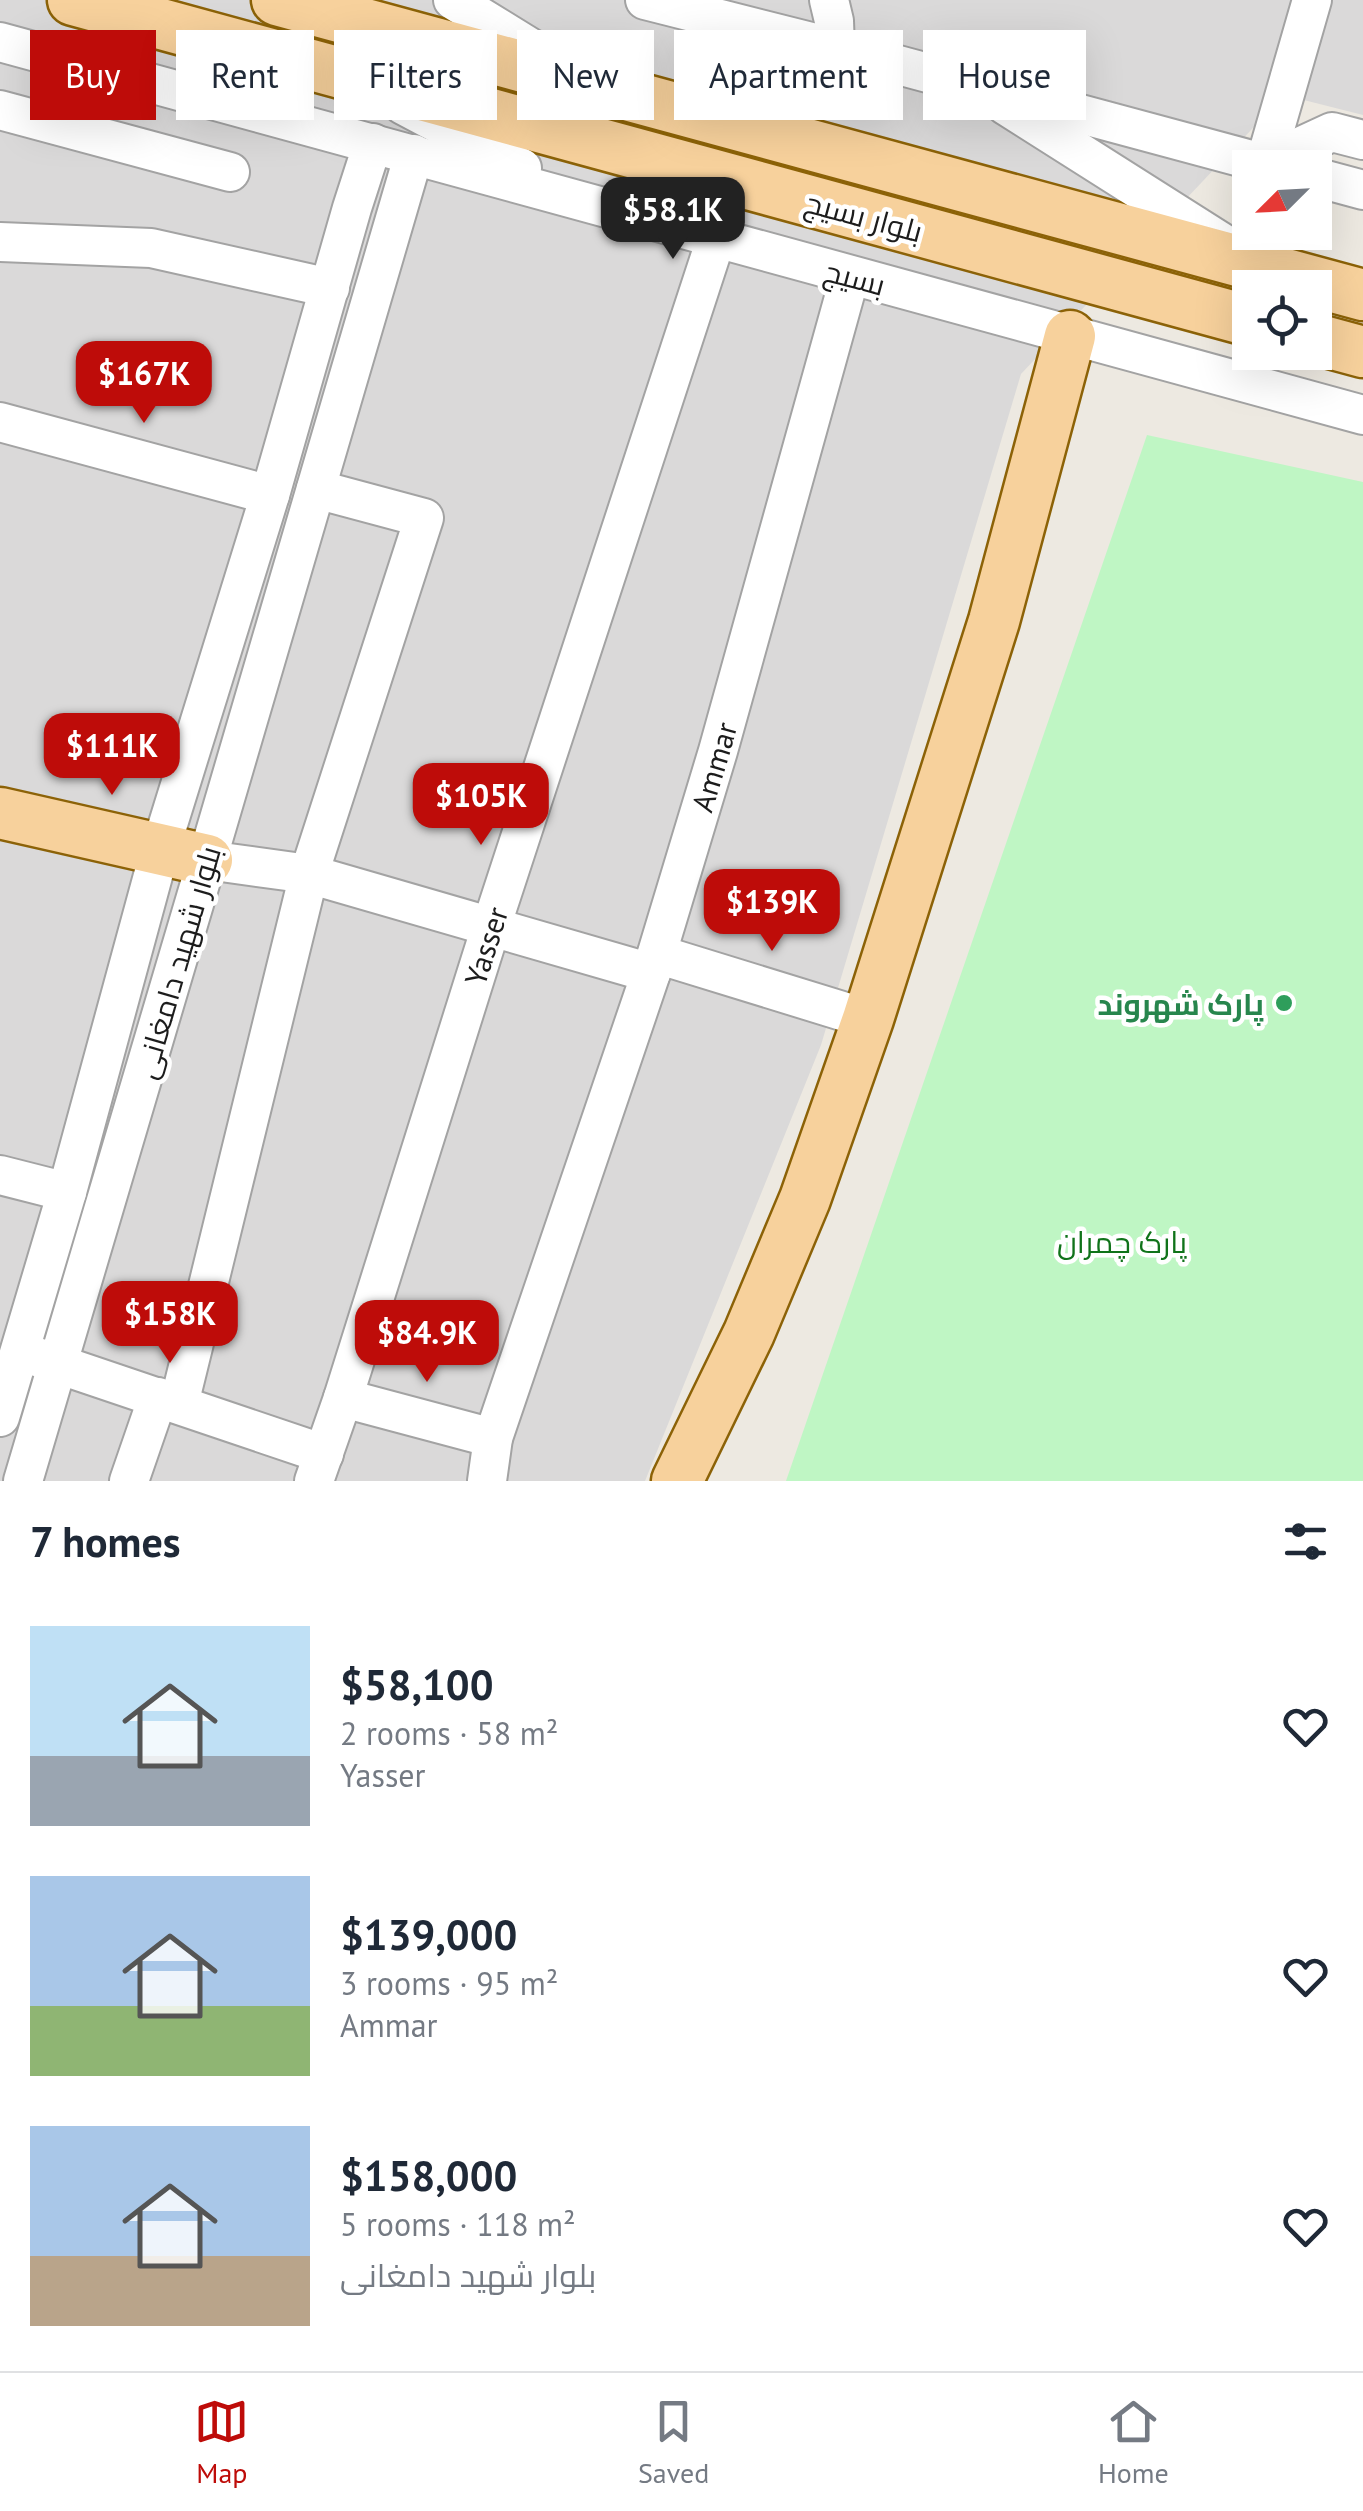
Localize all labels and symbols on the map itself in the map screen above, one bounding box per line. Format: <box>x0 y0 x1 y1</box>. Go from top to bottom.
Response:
north arrow <box>1232 150 1332 250</box>
pin: $58.1K <box>592 177 754 262</box>
street label: بلوار بسیج <box>800 182 927 252</box>
street label: بسیج <box>820 250 890 306</box>
pin: $167K <box>74 341 214 426</box>
pin: $111K <box>42 713 182 798</box>
street label: Ammar <box>681 718 745 816</box>
pin: $105K <box>411 763 551 848</box>
street label: بلوار شهید دامغانی <box>125 841 229 1083</box>
pin: $139K <box>702 869 842 954</box>
street label: Yasser <box>454 901 516 990</box>
place label: پارک شهروند <box>1098 984 1264 1026</box>
marker: پارک شهروند <box>1273 992 1295 1014</box>
park label: پارک چمران <box>1057 1222 1187 1262</box>
pin: $158K <box>100 1281 240 1366</box>
pin: $84.9K <box>346 1300 508 1385</box>

